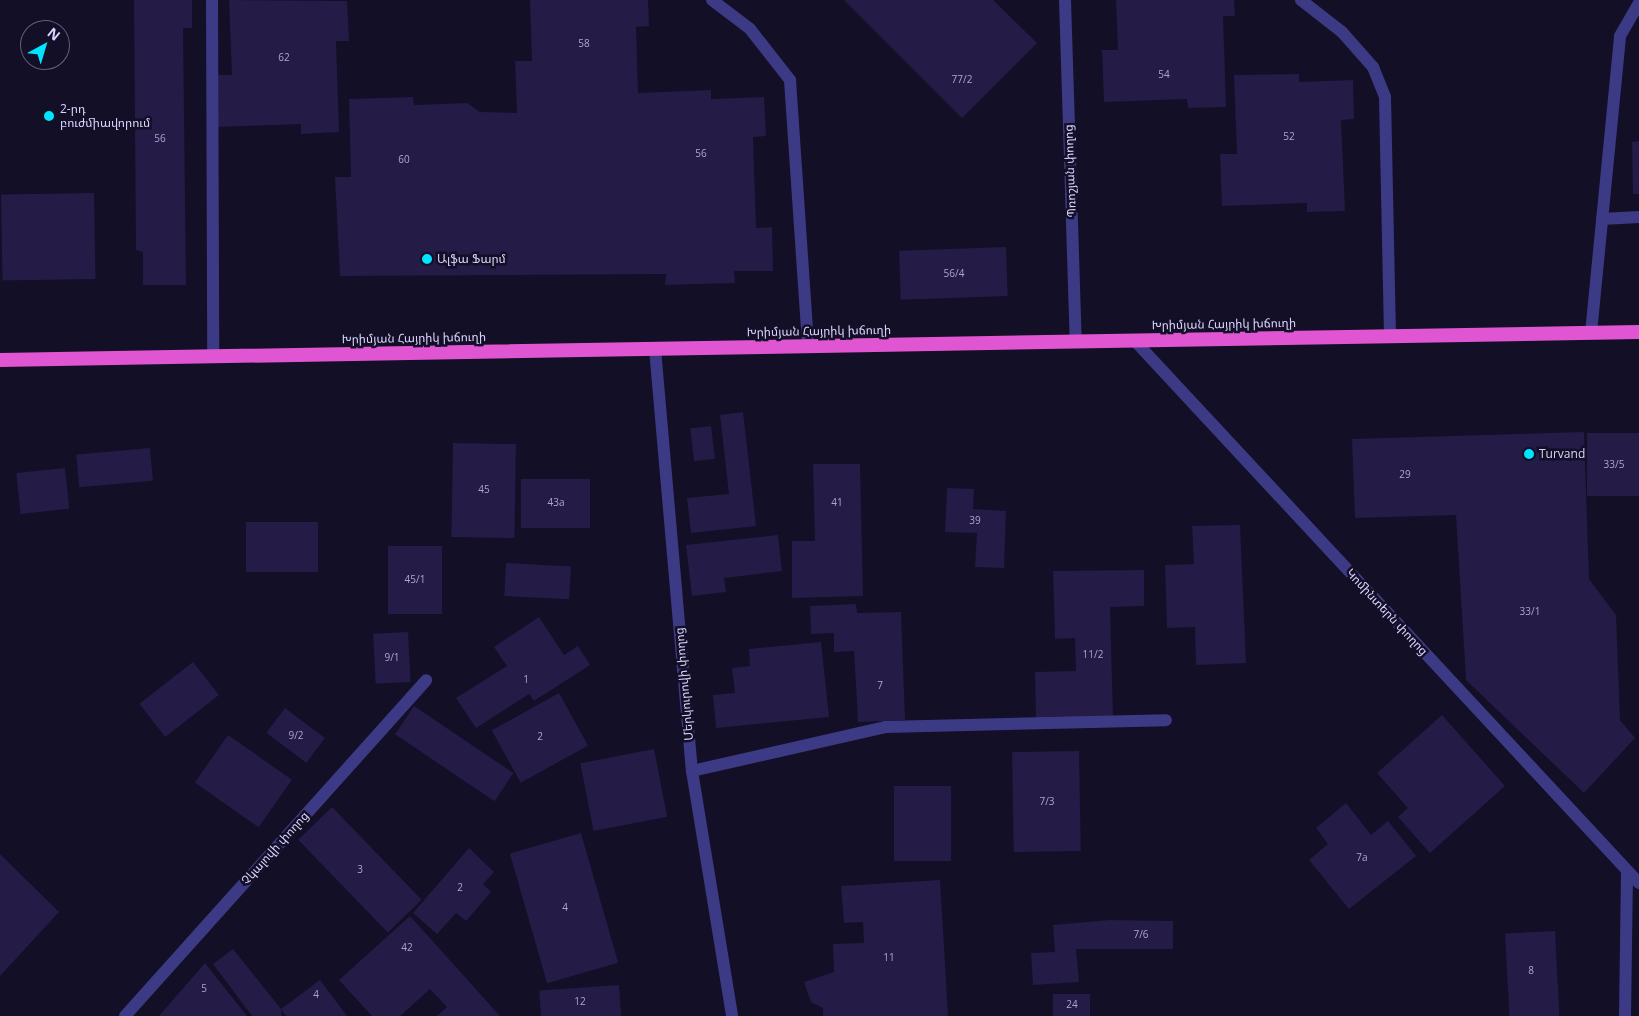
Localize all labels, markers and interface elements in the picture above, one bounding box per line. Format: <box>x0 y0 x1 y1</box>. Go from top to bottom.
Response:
north arrow <box>20 20 70 70</box>
text: N <box>44 23 65 45</box>
house number: 58 <box>578 38 590 50</box>
house number: 62 <box>278 52 290 64</box>
house number: 54 <box>1158 69 1170 81</box>
house number: 77/2 <box>952 74 972 86</box>
place label: 2-րդ բուժմիավորում <box>60 102 150 130</box>
marker: 2-րդ բուժմիավորում <box>42 109 56 123</box>
street label: Պռոշյան փողոց <box>1061 124 1079 218</box>
house number: 52 <box>1283 131 1295 143</box>
house number: 56 <box>154 133 166 145</box>
house number: 56 <box>695 148 707 160</box>
house number: 60 <box>398 154 410 166</box>
place label: Ալֆա Ֆարմ <box>437 252 506 266</box>
marker: Ալֆա Ֆարմ <box>421 253 433 265</box>
house number: 56/4 <box>944 268 964 280</box>
street label: Խրիմյան Հայրիկ խճուղի <box>1152 316 1296 332</box>
street label: Խրիմյան Հայրիկ խճուղի <box>747 323 891 339</box>
street label: Խրիմյան Հայրիկ խճուղի <box>342 330 486 346</box>
place label: Turvand <box>1539 447 1585 461</box>
marker: Turvand <box>1523 448 1535 460</box>
house number: 33/5 <box>1604 459 1624 471</box>
house number: 29 <box>1399 469 1411 481</box>
house number: 45 <box>478 484 490 496</box>
house number: 43a <box>548 497 564 509</box>
house number: 41 <box>831 497 843 509</box>
house number: 39 <box>969 515 981 527</box>
street label: Կոմինտերն փողոց <box>1343 566 1431 658</box>
house number: 45/1 <box>405 574 425 586</box>
house number: 33/1 <box>1520 606 1540 618</box>
street label: Մերկուրովի փողոց <box>672 627 696 741</box>
house number: 11/2 <box>1083 649 1103 661</box>
house number: 9/1 <box>384 652 400 664</box>
house number: 1 <box>523 674 529 686</box>
house number: 7 <box>877 680 883 692</box>
house number: 9/2 <box>288 730 304 742</box>
house number: 2 <box>537 731 543 743</box>
house number: 7/3 <box>1039 796 1055 808</box>
street label: Չկալովի փողոց <box>238 809 312 887</box>
house number: 7a <box>1356 852 1368 864</box>
house number: 3 <box>357 864 363 876</box>
house number: 2 <box>457 882 463 894</box>
house number: 4 <box>562 902 568 914</box>
house number: 7/6 <box>1133 929 1149 941</box>
house number: 42 <box>401 942 413 954</box>
house number: 11 <box>883 952 895 964</box>
house number: 8 <box>1528 965 1534 977</box>
house number: 5 <box>201 983 207 995</box>
house number: 4 <box>313 989 319 1001</box>
house number: 12 <box>574 996 586 1008</box>
house number: 24 <box>1066 999 1078 1011</box>

